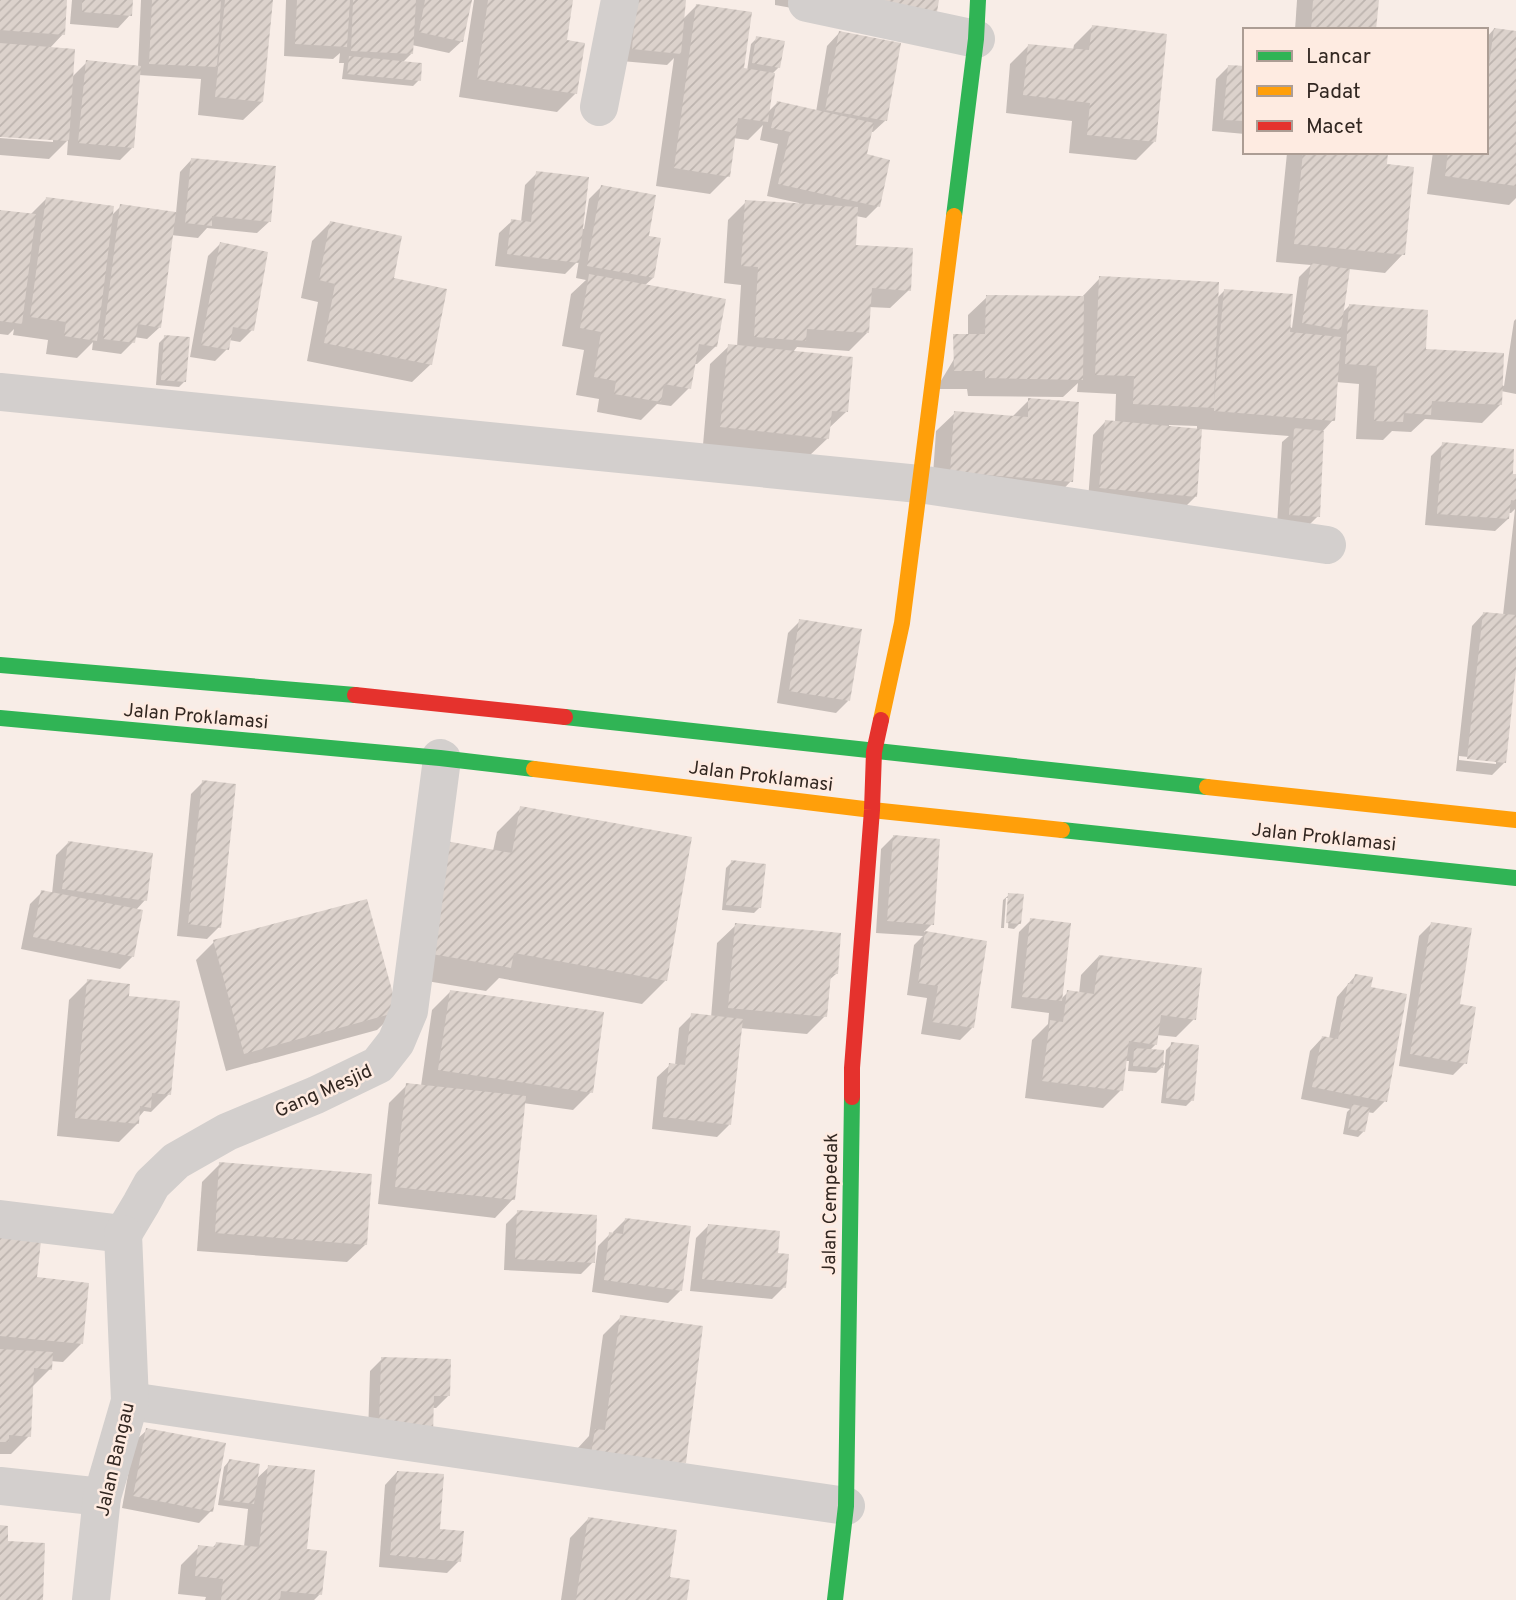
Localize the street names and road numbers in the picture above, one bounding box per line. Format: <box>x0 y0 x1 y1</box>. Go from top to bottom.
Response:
street label: Jalan Proklamasi <box>122 699 269 735</box>
street label: Jalan Proklamasi <box>687 756 834 798</box>
street label: Jalan Proklamasi <box>1250 818 1397 858</box>
street label: Gang Mesjid <box>271 1060 376 1124</box>
street label: Jalan Cempedak <box>818 1133 844 1275</box>
street label: Jalan Bangau <box>91 1400 141 1519</box>

